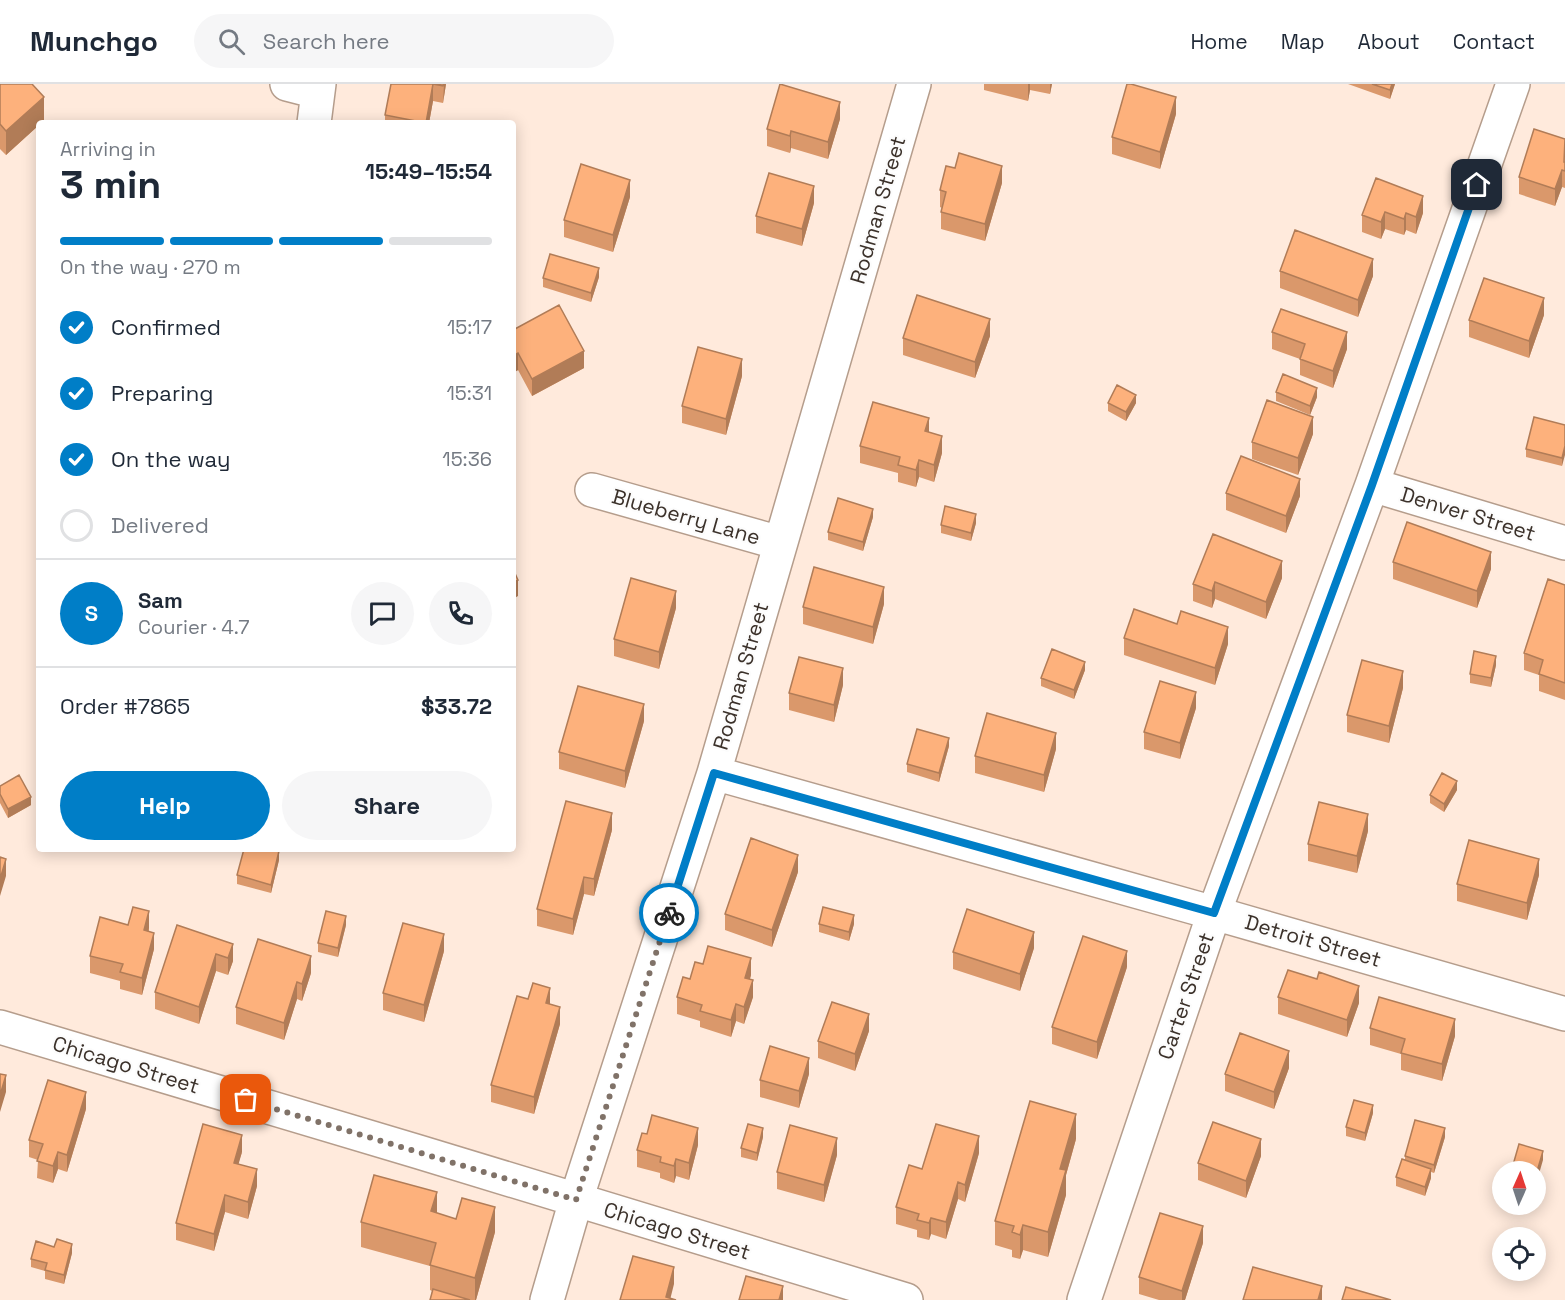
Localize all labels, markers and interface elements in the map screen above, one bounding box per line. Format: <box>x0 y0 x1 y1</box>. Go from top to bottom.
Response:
search box <box>194 14 614 68</box>
text: Munchgo <box>30 23 158 59</box>
icon: search <box>215 25 248 58</box>
text: Search here <box>263 27 390 55</box>
text: Home <box>1190 28 1248 55</box>
text: Map <box>1281 28 1325 55</box>
text: About <box>1358 28 1420 55</box>
text: Contact <box>1453 28 1535 55</box>
street label: Rodman Street <box>844 133 911 287</box>
text: Arriving in <box>60 136 156 162</box>
text: 15:49–15:54 <box>365 157 492 185</box>
pin <box>1451 159 1502 210</box>
text: 3 min <box>60 160 161 209</box>
icon: home <box>1460 168 1493 201</box>
text: On the way · 270 m <box>60 254 241 280</box>
icon: check <box>60 311 93 344</box>
text: Confirmed <box>111 313 221 341</box>
text: 15:17 <box>447 314 492 340</box>
icon: check <box>60 377 93 410</box>
text: Preparing <box>111 379 213 407</box>
text: 15:31 <box>446 380 492 406</box>
icon: check <box>60 443 93 476</box>
text: On the way <box>111 445 230 473</box>
text: 15:36 <box>442 446 492 472</box>
street label: Denver Street <box>1397 480 1539 547</box>
street label: Blueberry Lane <box>609 482 763 551</box>
text: Delivered <box>111 511 209 539</box>
button: chat <box>351 582 414 645</box>
button: phone <box>429 582 492 645</box>
text: Sam <box>138 586 183 614</box>
text: S <box>85 599 98 627</box>
street label: Rodman Street <box>707 599 774 753</box>
text: Courier · 4.7 <box>138 614 249 640</box>
text: Order #7865 <box>60 692 190 720</box>
text: $33.72 <box>421 692 492 720</box>
button: Help <box>60 771 270 840</box>
button: Share <box>282 771 492 840</box>
courier <box>639 883 699 943</box>
icon: bike <box>653 897 686 930</box>
street label: Detroit Street <box>1242 908 1384 973</box>
street label: Carter Street <box>1151 929 1220 1063</box>
street label: Chicago Street <box>50 1029 203 1100</box>
pin <box>220 1074 271 1125</box>
icon: bag <box>229 1083 262 1116</box>
north arrow <box>1492 1161 1546 1215</box>
map controls <box>1492 1161 1546 1281</box>
street label: Chicago Street <box>601 1195 754 1266</box>
button: locate <box>1492 1227 1546 1281</box>

